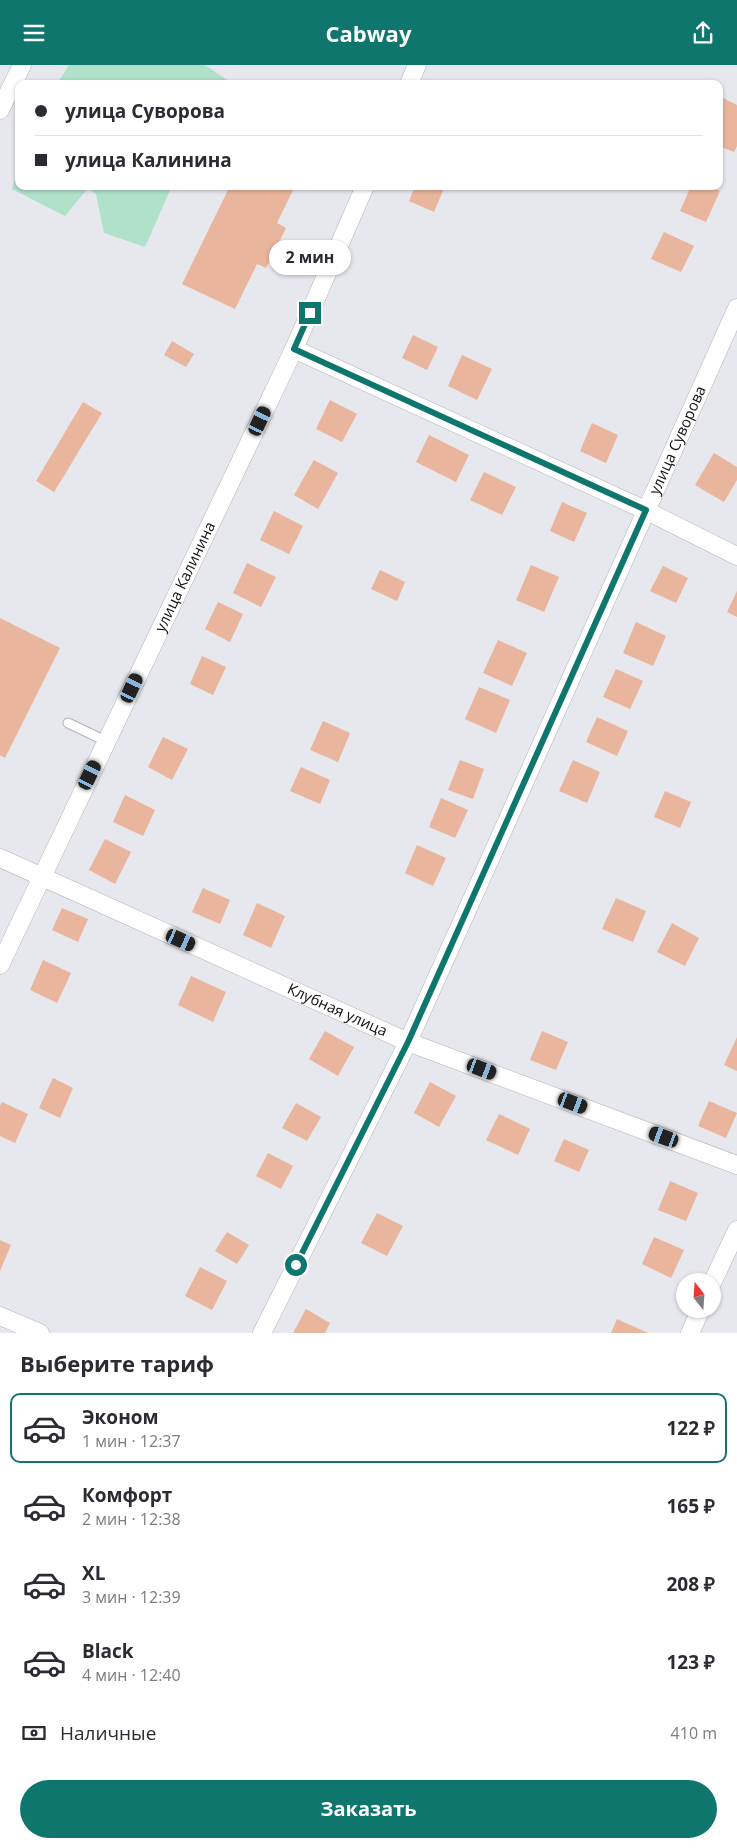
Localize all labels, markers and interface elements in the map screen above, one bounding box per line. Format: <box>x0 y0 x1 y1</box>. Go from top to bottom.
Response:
text: Cabway <box>326 18 411 48</box>
icon: menu <box>20 19 48 47</box>
icon: share <box>689 19 717 47</box>
text: улица Суворова <box>65 98 225 124</box>
text: улица Калинина <box>65 147 232 173</box>
callout: 2 мин <box>269 241 351 275</box>
text: 2 мин <box>286 246 334 268</box>
route end <box>299 302 321 324</box>
street label: улица Суворова <box>644 382 710 497</box>
car <box>246 404 273 438</box>
street label: улица Калинина <box>149 518 219 635</box>
car <box>118 671 145 705</box>
car <box>76 758 103 792</box>
car <box>164 927 197 953</box>
street label: Клубная улица <box>285 978 391 1040</box>
car <box>465 1057 498 1081</box>
car <box>556 1091 589 1115</box>
car <box>647 1125 680 1149</box>
route start <box>285 1254 307 1276</box>
north arrow <box>676 1273 721 1317</box>
map controls <box>676 1273 721 1318</box>
text: Выберите тариф <box>20 1348 214 1378</box>
text: Эконом <box>82 1404 159 1430</box>
icon: car <box>22 1406 67 1451</box>
text: 122 ₽ <box>666 1415 715 1441</box>
text: 1 мин · 12:37 <box>82 1430 181 1452</box>
text: Комфорт <box>82 1482 172 1508</box>
icon: car <box>22 1484 67 1529</box>
text: 165 ₽ <box>666 1493 715 1519</box>
text: 2 мин · 12:38 <box>82 1508 181 1530</box>
text: XL <box>82 1560 105 1586</box>
icon: car <box>22 1562 67 1607</box>
text: 208 ₽ <box>666 1571 715 1597</box>
text: 3 мин · 12:39 <box>82 1586 181 1608</box>
text: Black <box>82 1638 134 1664</box>
icon: car <box>22 1640 67 1685</box>
text: 123 ₽ <box>666 1649 715 1675</box>
text: 4 мин · 12:40 <box>82 1664 181 1686</box>
icon: cash <box>20 1719 48 1747</box>
text: Наличные <box>60 1720 156 1746</box>
text: 410 m <box>671 1722 717 1744</box>
button: Заказать <box>20 1780 717 1838</box>

